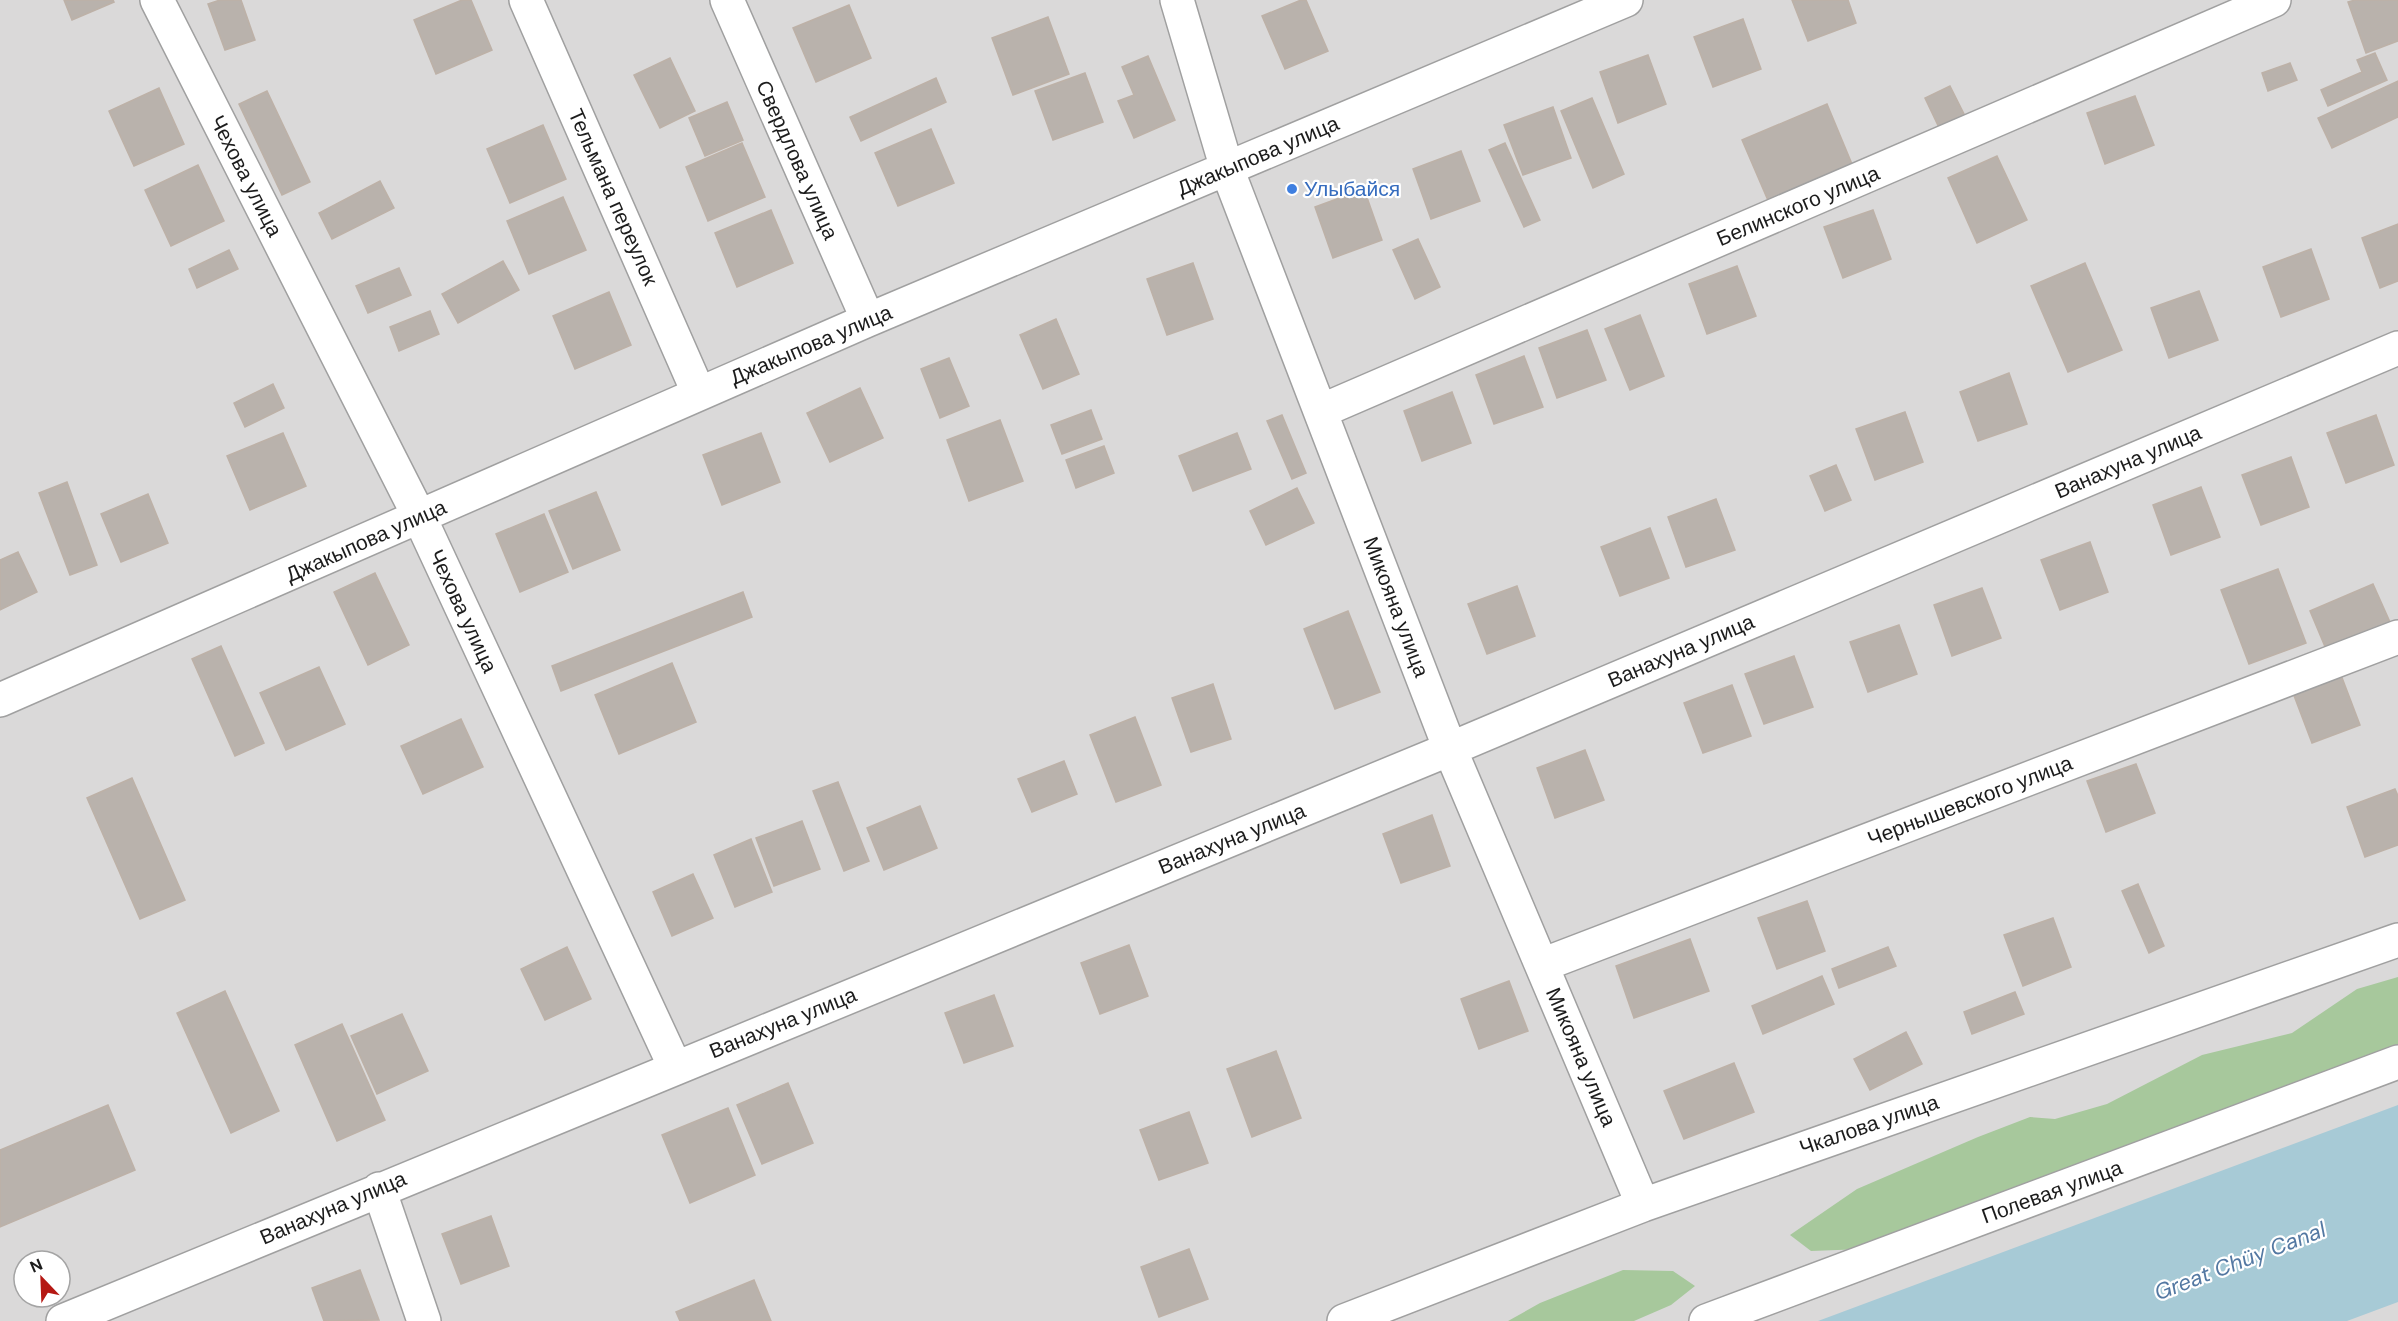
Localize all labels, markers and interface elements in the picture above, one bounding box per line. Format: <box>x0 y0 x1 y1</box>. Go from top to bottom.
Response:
street label: Свердлова улица <box>749 76 845 244</box>
street label: Тельмана переулок <box>561 104 665 290</box>
street label: Джакыпова улица <box>1173 109 1343 203</box>
street label: Чехова улица <box>203 110 289 242</box>
street label: Белинского улица <box>1712 159 1884 253</box>
place label: Улыбайся <box>1304 175 1400 203</box>
marker: Улыбайся <box>1285 182 1299 196</box>
street label: Джакыпова улица <box>726 298 896 392</box>
street label: Ванахуна улица <box>2050 418 2206 505</box>
street label: Джакыпова улица <box>281 493 451 589</box>
street label: Микояна улица <box>1356 533 1436 682</box>
street label: Чехова улица <box>422 545 504 678</box>
street label: Ванахуна улица <box>1603 607 1759 694</box>
street label: Чернышевского улица <box>1864 749 2077 853</box>
street label: Ванахуна улица <box>1154 797 1310 881</box>
street label: Ванахуна улица <box>705 981 861 1065</box>
street label: Микояна улица <box>1539 983 1623 1131</box>
street label: Чкалова улица <box>1796 1088 1943 1162</box>
street label: Полевая улица <box>1978 1154 2126 1230</box>
street label: Ванахуна улица <box>255 1164 411 1251</box>
water label: Great Chüy Canal <box>2150 1215 2331 1307</box>
north arrow <box>12 1249 72 1309</box>
text: N <box>27 1254 46 1278</box>

